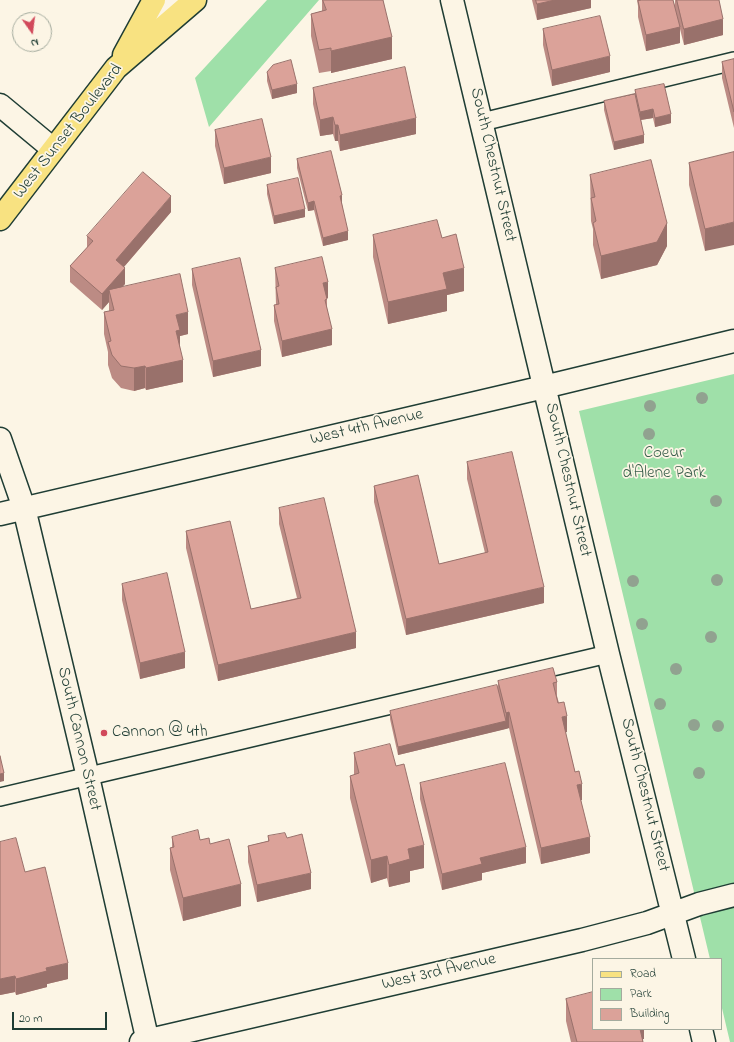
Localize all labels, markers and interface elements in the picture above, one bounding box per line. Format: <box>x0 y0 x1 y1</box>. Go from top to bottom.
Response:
north arrow <box>12 12 52 52</box>
text: N <box>29 34 40 51</box>
street label: West Sunset Boulevard <box>10 60 128 204</box>
street label: South Chestnut Street <box>464 86 520 244</box>
street label: South Chestnut Street <box>539 401 595 559</box>
street label: West 4th Avenue <box>309 405 425 451</box>
park label: Coeur d'Alene Park <box>622 444 706 484</box>
street label: South Cannon Street <box>52 665 104 813</box>
street label: South Chestnut Street <box>615 716 673 874</box>
place label: Cannon @ 4th <box>112 723 208 743</box>
marker: Cannon @ 4th <box>99 728 109 738</box>
street label: West 3rd Avenue <box>380 950 498 996</box>
legend <box>592 958 722 1030</box>
text: Road <box>630 965 656 983</box>
text: Park <box>630 985 652 1003</box>
scale bar <box>14 1004 109 1030</box>
text: Building <box>630 1005 669 1023</box>
text: 20 m <box>19 1010 42 1028</box>

